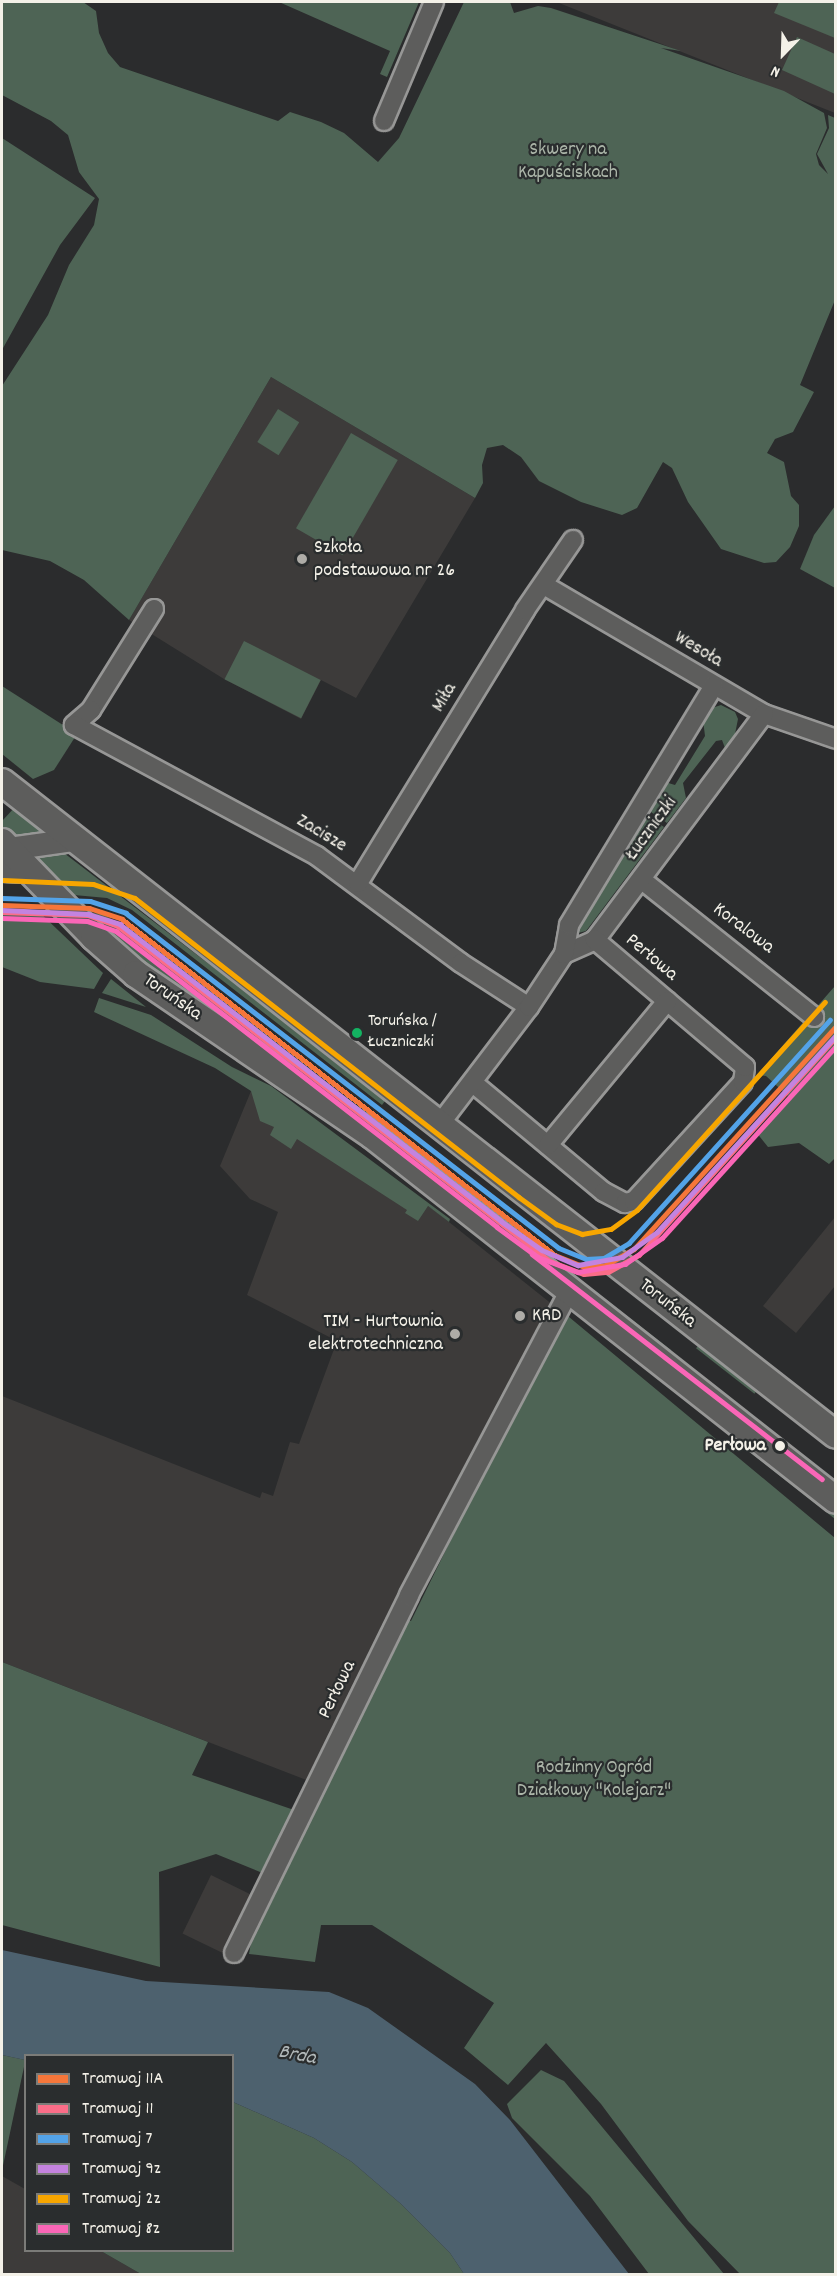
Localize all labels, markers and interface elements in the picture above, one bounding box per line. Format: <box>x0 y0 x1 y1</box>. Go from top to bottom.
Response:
north arrow <box>753 24 813 84</box>
text: N <box>768 59 784 83</box>
park label: Skwery na Kapuściskach <box>518 139 618 186</box>
place label: Szkoła podstawowa nr 26 <box>314 536 455 583</box>
marker: Szkoła podstawowa nr 26 <box>295 552 309 566</box>
street label: Wesoła <box>670 626 726 674</box>
street label: Miła <box>427 679 463 717</box>
street label: Łuczniczki <box>621 792 683 866</box>
street label: Zacisze <box>291 810 351 858</box>
street label: Koralowa <box>707 898 779 960</box>
street label: Perłowa <box>620 929 682 987</box>
street label: Toruńska <box>138 969 206 1027</box>
place label: Toruńska / Łuczniczki <box>368 1012 437 1054</box>
marker: Toruńska / Łuczniczki <box>351 1027 363 1039</box>
street label: Toruńska <box>633 1274 701 1334</box>
place label: KRD <box>532 1304 561 1328</box>
marker: KRD <box>513 1309 527 1323</box>
place label: TIM - Hurtownia elektrotechniczna <box>308 1310 443 1357</box>
marker: TIM - Hurtownia elektrotechniczna <box>448 1327 462 1341</box>
place label: Perłowa <box>704 1434 766 1458</box>
marker: Perłowa <box>771 1437 789 1455</box>
street label: Perłowa <box>314 1657 362 1723</box>
park label: Rodzinny Ogród Działkowy "Kolejarz" <box>517 1756 671 1803</box>
water label: Brda <box>276 2040 318 2072</box>
legend <box>24 2054 234 2252</box>
text: Tramwaj 11A <box>82 2067 163 2092</box>
text: Tramwaj 11 <box>82 2097 153 2122</box>
text: Tramwaj 7 <box>82 2127 152 2152</box>
text: Tramwaj 9z <box>82 2157 161 2182</box>
text: Tramwaj 2z <box>82 2187 160 2212</box>
text: Tramwaj 8z <box>82 2217 160 2242</box>

